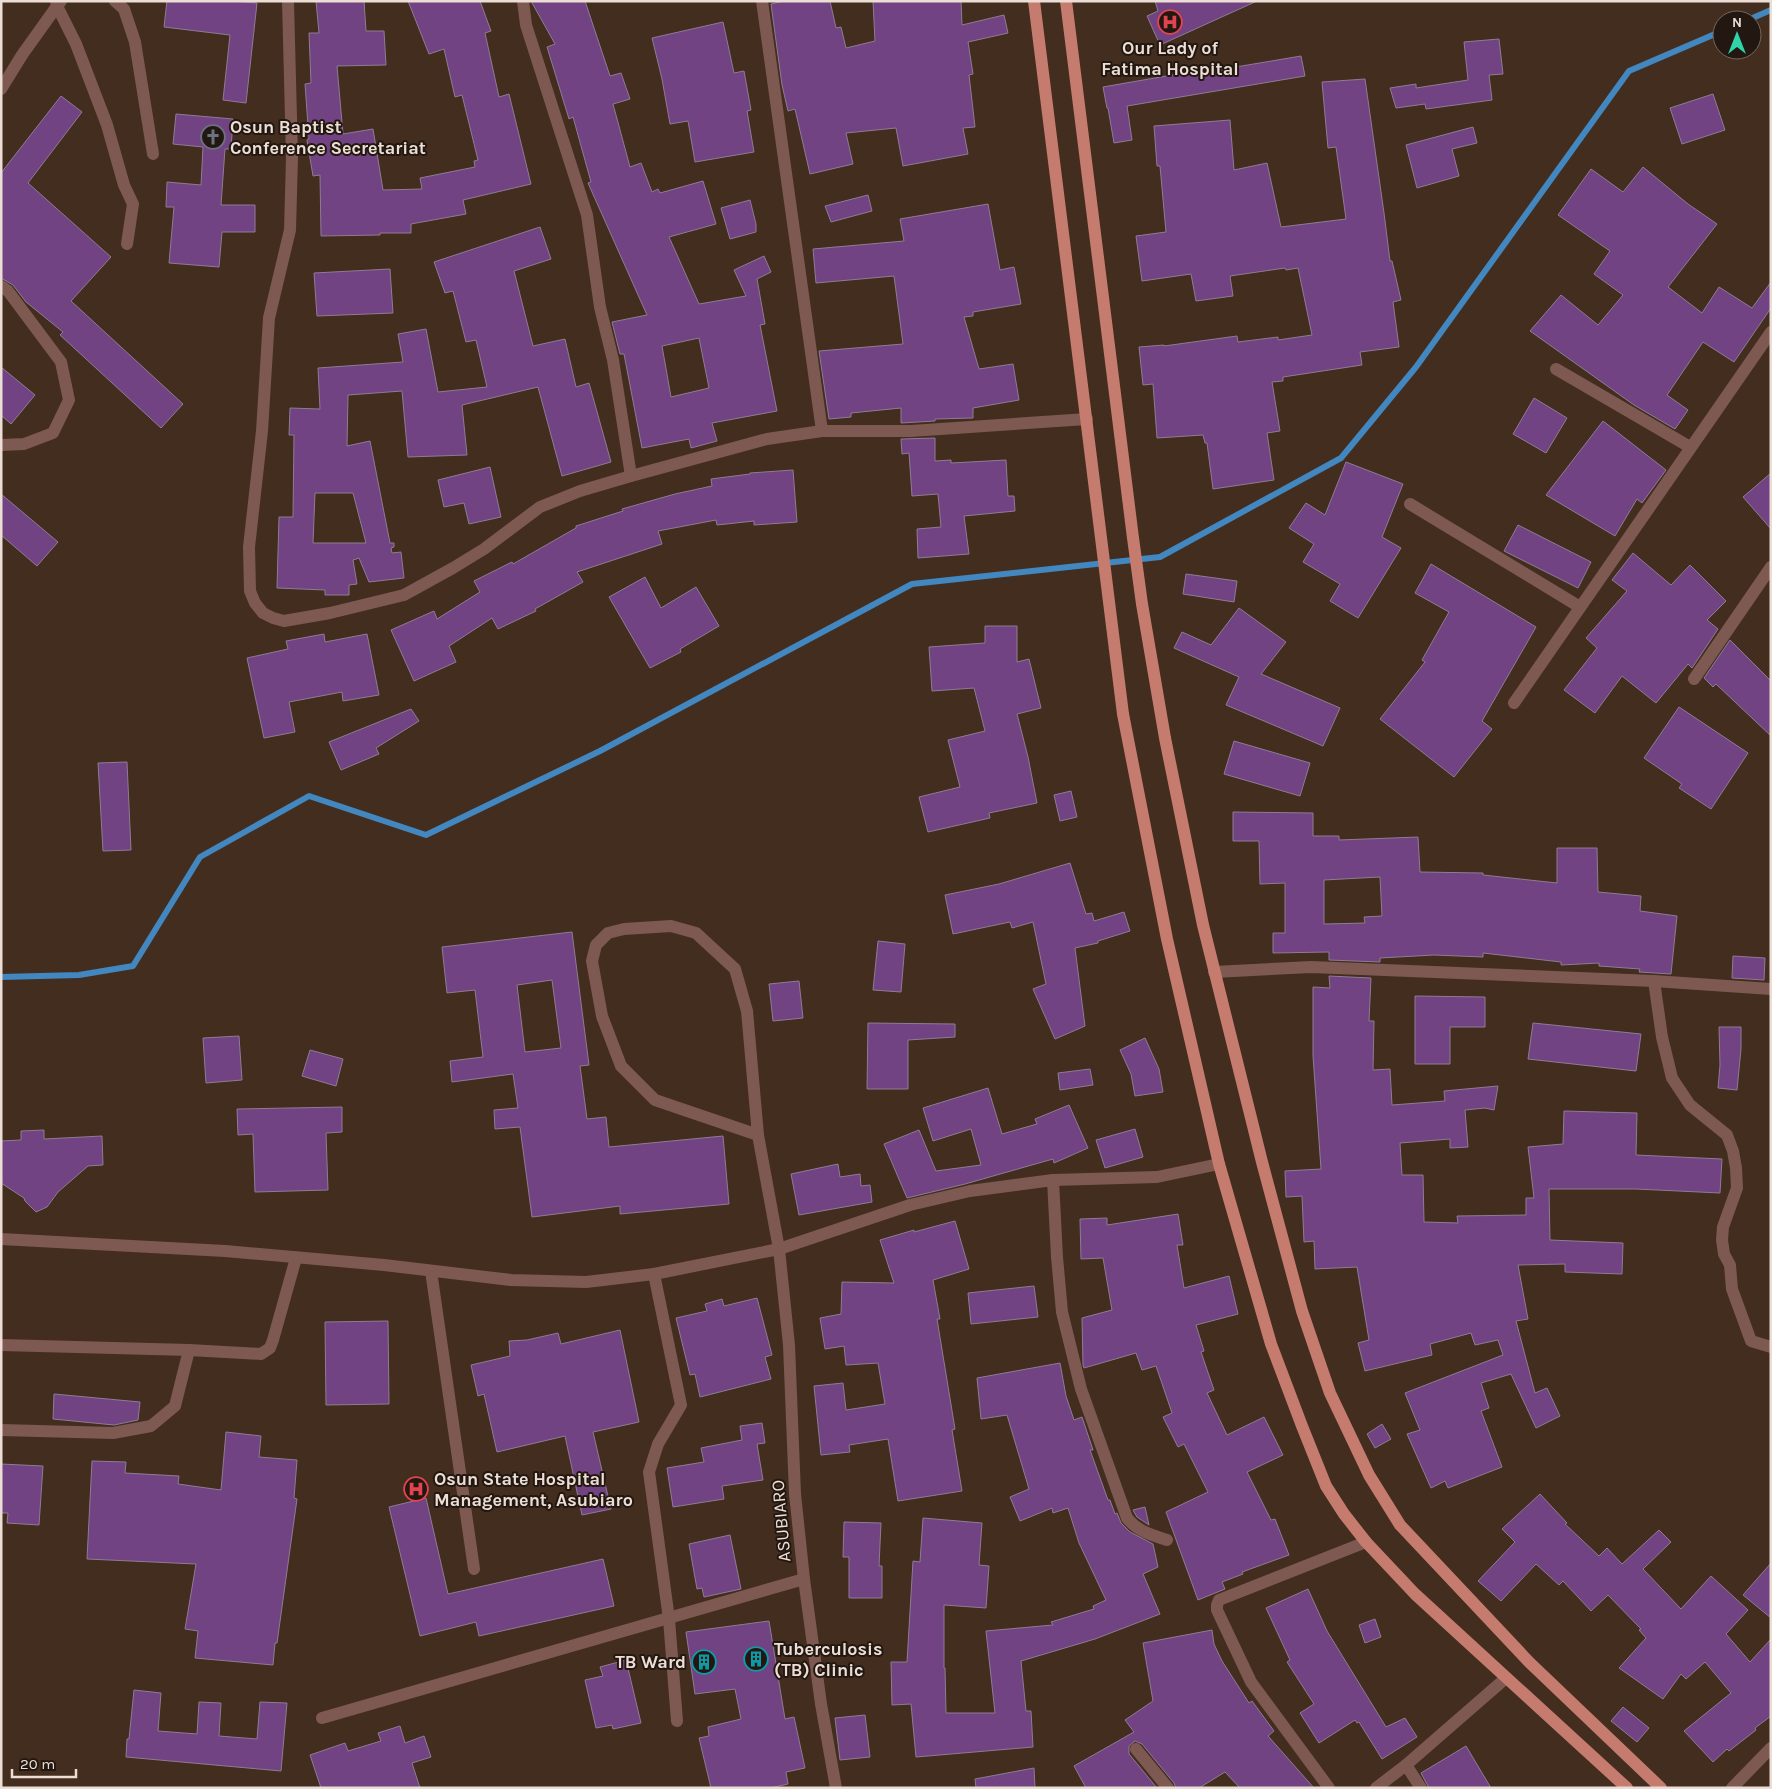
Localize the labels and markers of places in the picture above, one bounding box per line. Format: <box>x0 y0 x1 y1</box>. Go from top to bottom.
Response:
hospital icon: Our Lady of Fatima Hospital <box>1157 9 1183 35</box>
place label: Our Lady of Fatima Hospital <box>1101 37 1239 80</box>
place label: Osun Baptist Conference Secretariat <box>230 116 426 159</box>
church icon: Osun Baptist Conference Secretariat <box>200 124 226 150</box>
place label: Osun State Hospital Management, Asubiaro <box>434 1468 633 1511</box>
hospital icon: Osun State Hospital Management, Asubiaro <box>403 1476 429 1502</box>
place label: Tuberculosis (TB) Clinic <box>774 1638 882 1681</box>
building icon: Tuberculosis (TB) Clinic <box>743 1646 769 1672</box>
building icon: TB Ward <box>691 1649 717 1675</box>
place label: TB Ward <box>615 1651 686 1673</box>

